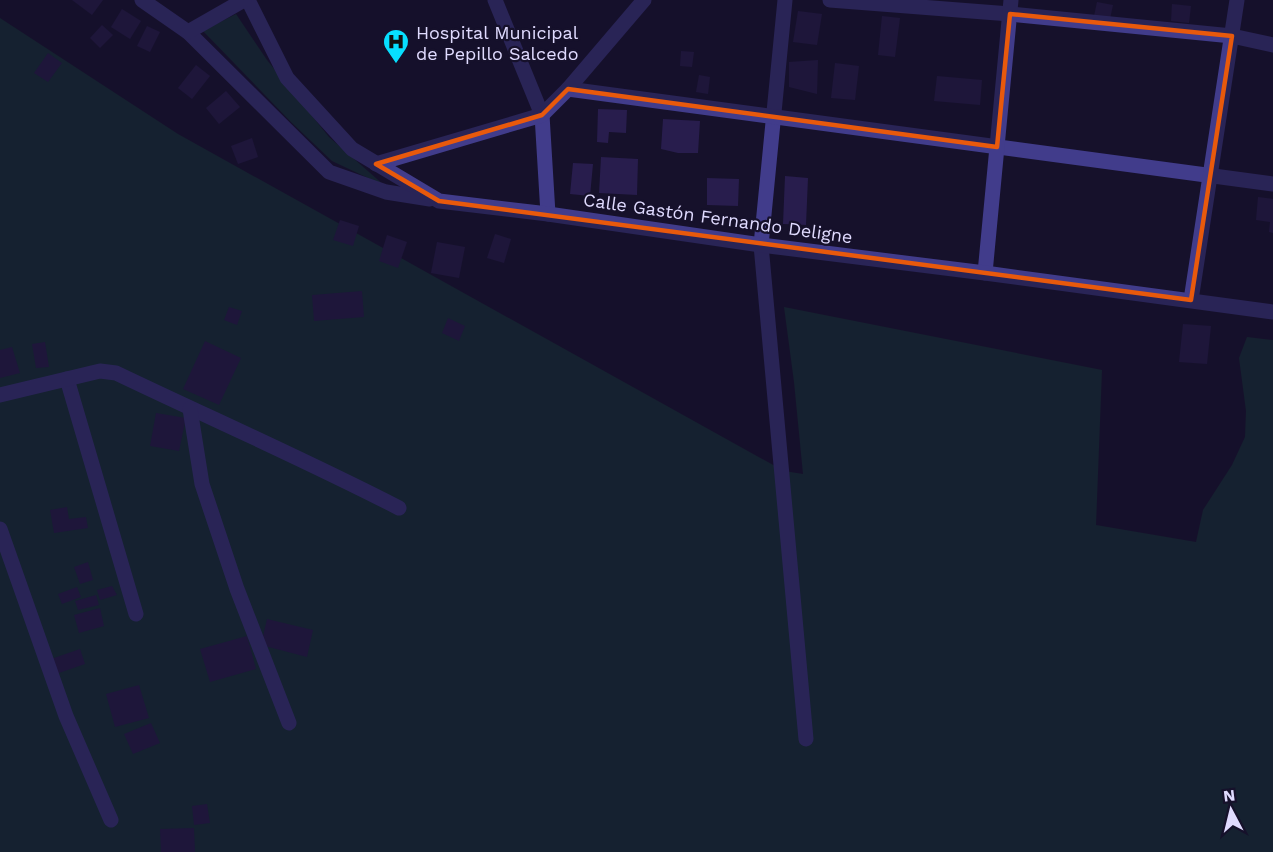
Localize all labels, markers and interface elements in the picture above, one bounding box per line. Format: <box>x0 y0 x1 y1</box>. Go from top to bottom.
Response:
place label: Hospital Municipal de Pepillo Salcedo <box>416 22 579 64</box>
hospital icon: Hospital Municipal de Pepillo Salcedo <box>381 27 411 65</box>
street label: Calle Gastón Fernando Deligne <box>582 189 854 247</box>
north arrow <box>1201 780 1261 840</box>
text: N <box>1222 785 1236 806</box>

